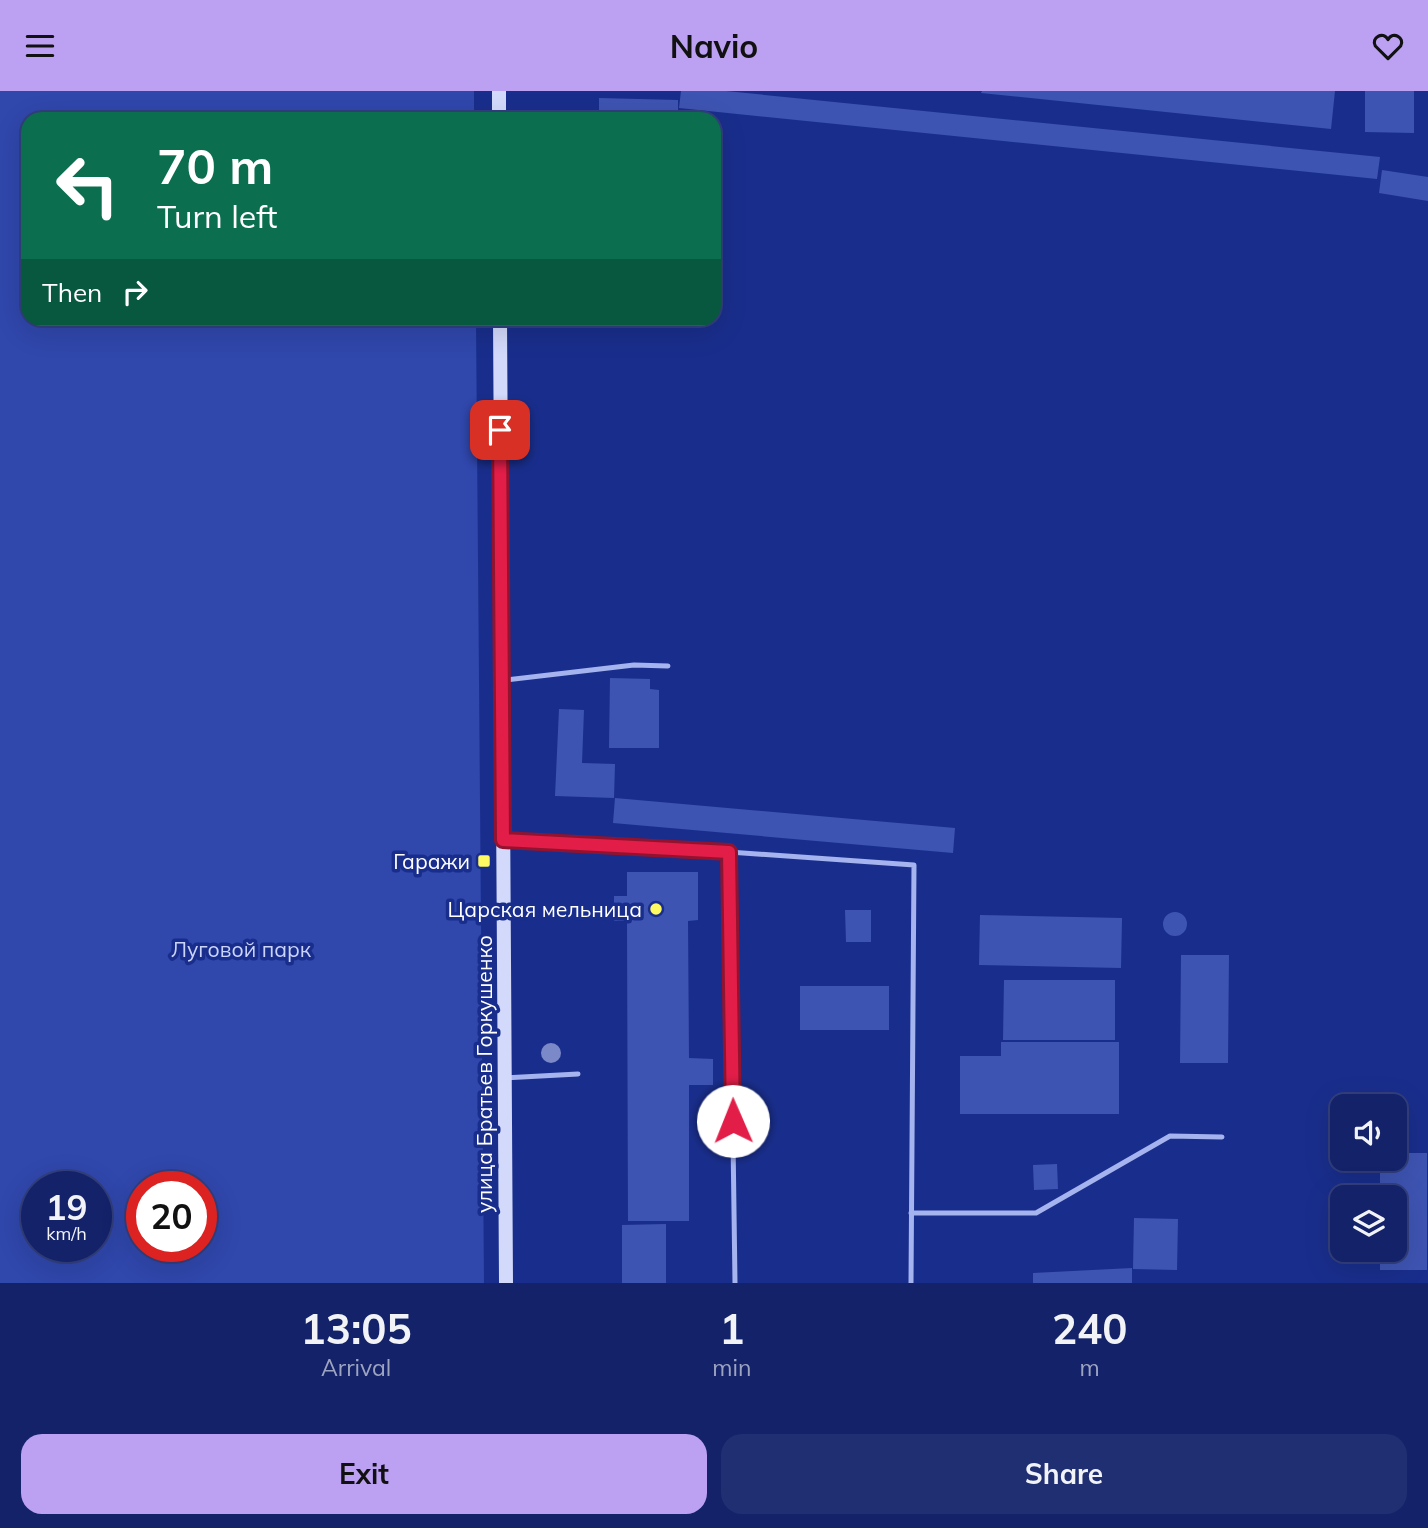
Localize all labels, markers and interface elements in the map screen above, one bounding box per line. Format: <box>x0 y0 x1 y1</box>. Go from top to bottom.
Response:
text: Navio <box>670 26 758 66</box>
icon: menu <box>21 27 59 65</box>
icon: heart <box>1369 27 1407 65</box>
text: 70 m <box>157 135 273 196</box>
icon: left <box>42 140 133 231</box>
text: Turn left <box>157 196 277 236</box>
icon: right <box>116 273 154 311</box>
text: Then <box>42 276 102 309</box>
pin <box>470 400 530 460</box>
icon: arrive <box>481 411 519 449</box>
place label: Гаражи <box>393 848 470 874</box>
marker: Гаражи <box>476 853 492 869</box>
place label: Царская мельница <box>447 896 642 922</box>
marker: Царская мельница <box>648 901 664 917</box>
street label: улица Братьев Горкушенко <box>471 935 497 1213</box>
park label: Луговой парк <box>171 936 312 962</box>
position arrow <box>696 1084 770 1158</box>
map controls <box>1330 1094 1407 1262</box>
button: sound <box>1330 1094 1407 1171</box>
speed limit sign: 20 <box>126 1171 217 1262</box>
text: 19 <box>45 1185 88 1229</box>
button: layers <box>1330 1185 1407 1262</box>
text: km/h <box>46 1222 87 1245</box>
text: 13:05 <box>301 1302 412 1355</box>
text: 1 <box>719 1302 744 1355</box>
text: 240 <box>1052 1302 1127 1355</box>
text: Arrival <box>321 1353 391 1382</box>
text: min <box>712 1353 751 1382</box>
text: m <box>1080 1353 1100 1382</box>
button: Exit <box>21 1434 707 1514</box>
button: Share <box>721 1434 1407 1514</box>

